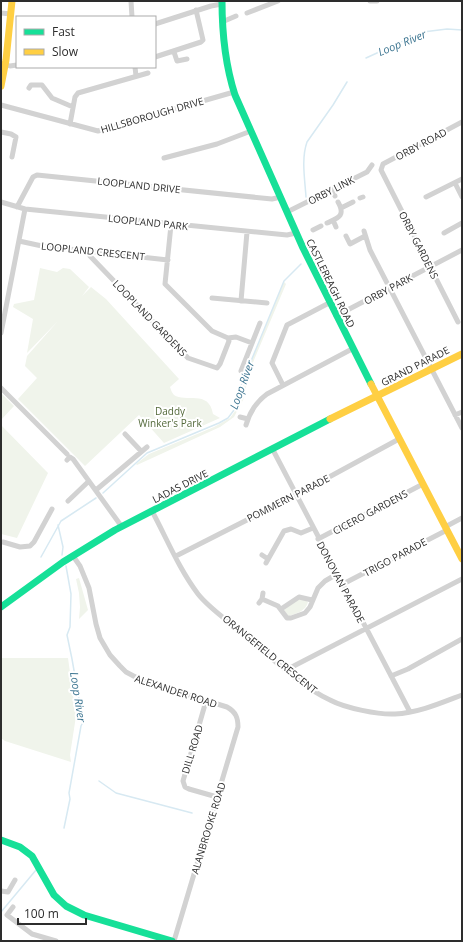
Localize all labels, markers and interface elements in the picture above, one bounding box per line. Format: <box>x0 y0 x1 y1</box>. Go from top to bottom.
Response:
legend <box>16 16 156 68</box>
text: Fast <box>52 23 75 40</box>
water label: Loop River <box>375 26 429 59</box>
text: Slow <box>52 43 79 60</box>
street label: HILLSBOROUGH DRIVE <box>99 94 205 136</box>
street label: ORBY ROAD <box>393 125 449 163</box>
street label: ORBY LINK <box>305 172 357 208</box>
street label: LOOPLAND DRIVE <box>97 174 181 196</box>
street label: ORBY GARDENS <box>396 209 442 281</box>
street label: LOOPLAND PARK <box>107 211 190 233</box>
street label: CASTLEREAGH ROAD <box>303 236 359 330</box>
street label: LOOPLAND CRESCENT <box>40 239 146 263</box>
street label: ORBY PARK <box>361 270 416 308</box>
street label: LOOPLAND GARDENS <box>110 277 190 359</box>
street label: GRAND PARADE <box>378 343 452 389</box>
water label: Loop River <box>226 358 257 411</box>
park label: Daddy Winker's Park <box>138 404 202 430</box>
street label: LADAS DRIVE <box>150 466 210 506</box>
street label: POMMERN PARADE <box>244 471 332 525</box>
street label: CICERO GARDENS <box>330 486 410 538</box>
street label: TRIGO PARADE <box>361 534 429 580</box>
street label: DONOVAN PARADE <box>314 539 368 625</box>
street label: ORANGEFIELD CRESCENT <box>220 612 320 697</box>
water label: Loop River <box>67 671 90 724</box>
street label: ALEXANDER ROAD <box>133 671 219 711</box>
street label: DILL ROAD <box>178 723 206 775</box>
street label: ALANBROOKE ROAD <box>187 780 229 876</box>
scale bar <box>18 900 86 926</box>
text: 100 m <box>24 905 59 922</box>

